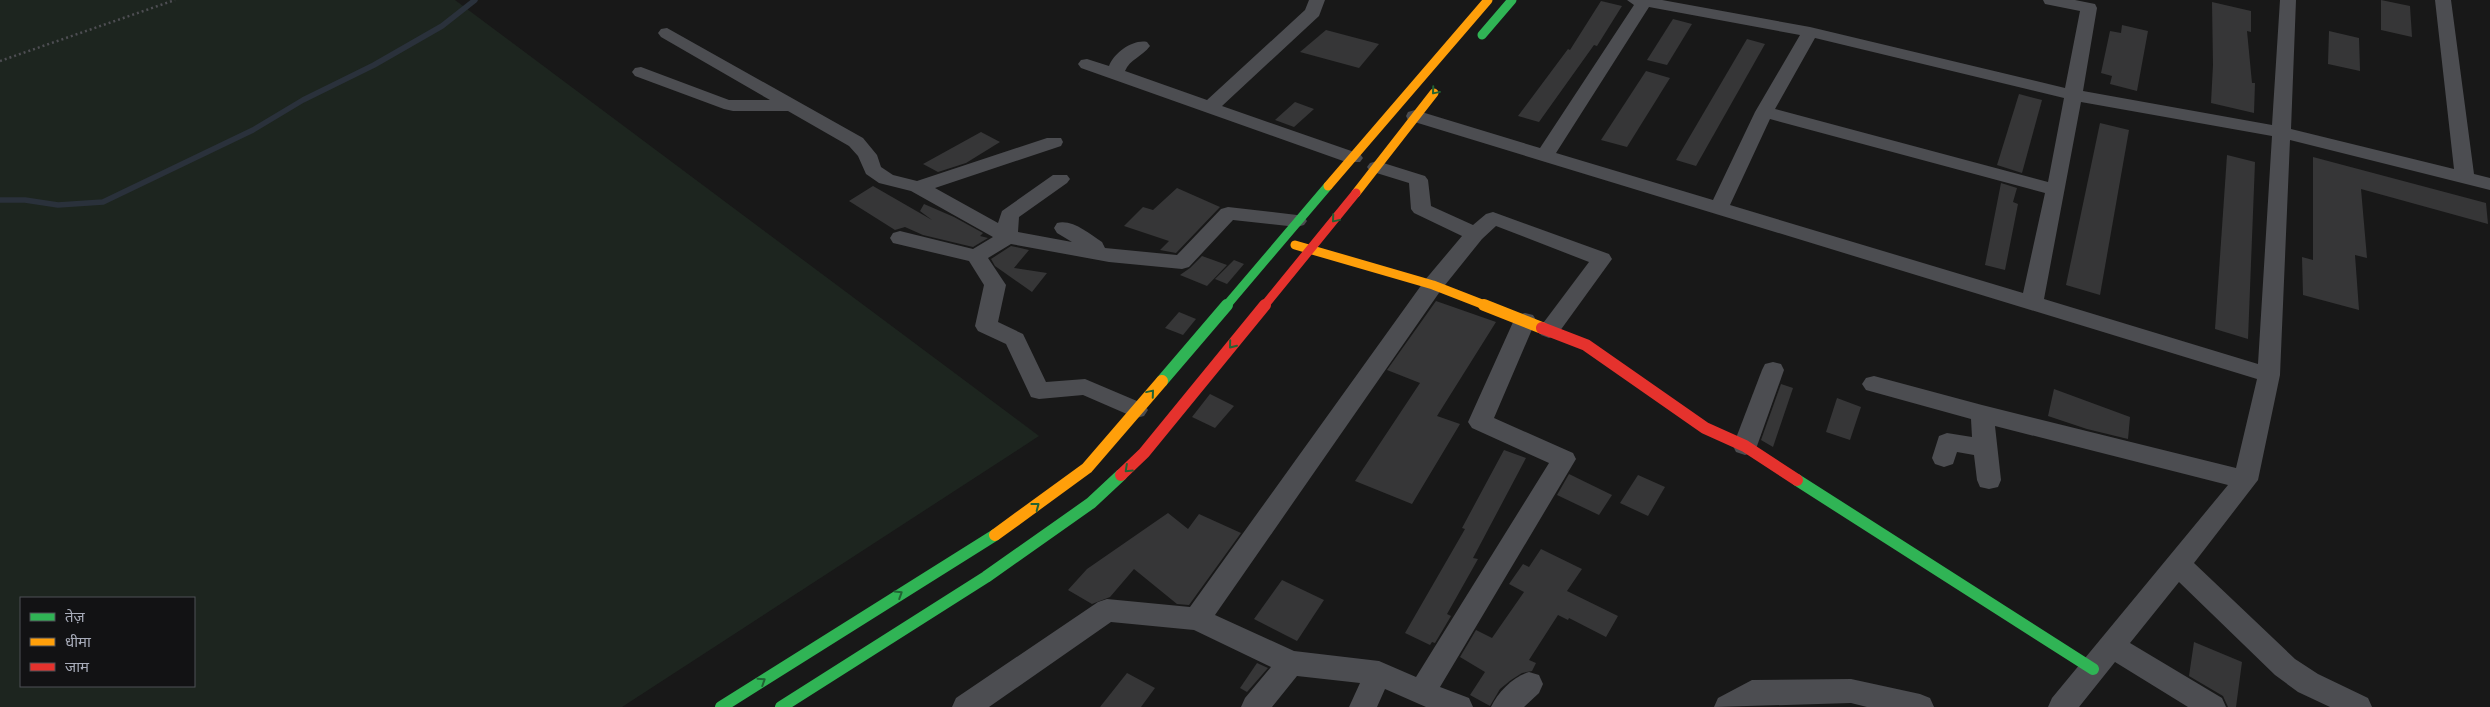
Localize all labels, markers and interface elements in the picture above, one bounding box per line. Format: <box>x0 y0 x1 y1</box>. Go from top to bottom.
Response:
one-way arrow <box>1433 85 1441 94</box>
one-way arrow <box>1331 213 1340 222</box>
one-way arrow <box>1229 339 1238 348</box>
one-way arrow <box>1145 389 1154 398</box>
one-way arrow <box>1124 463 1133 472</box>
one-way arrow <box>1030 503 1040 512</box>
one-way arrow <box>894 591 903 600</box>
legend <box>20 597 195 687</box>
text: तेज़ <box>65 608 86 626</box>
text: धीमा <box>65 633 92 651</box>
text: जाम <box>65 658 90 676</box>
one-way arrow <box>756 677 765 687</box>

